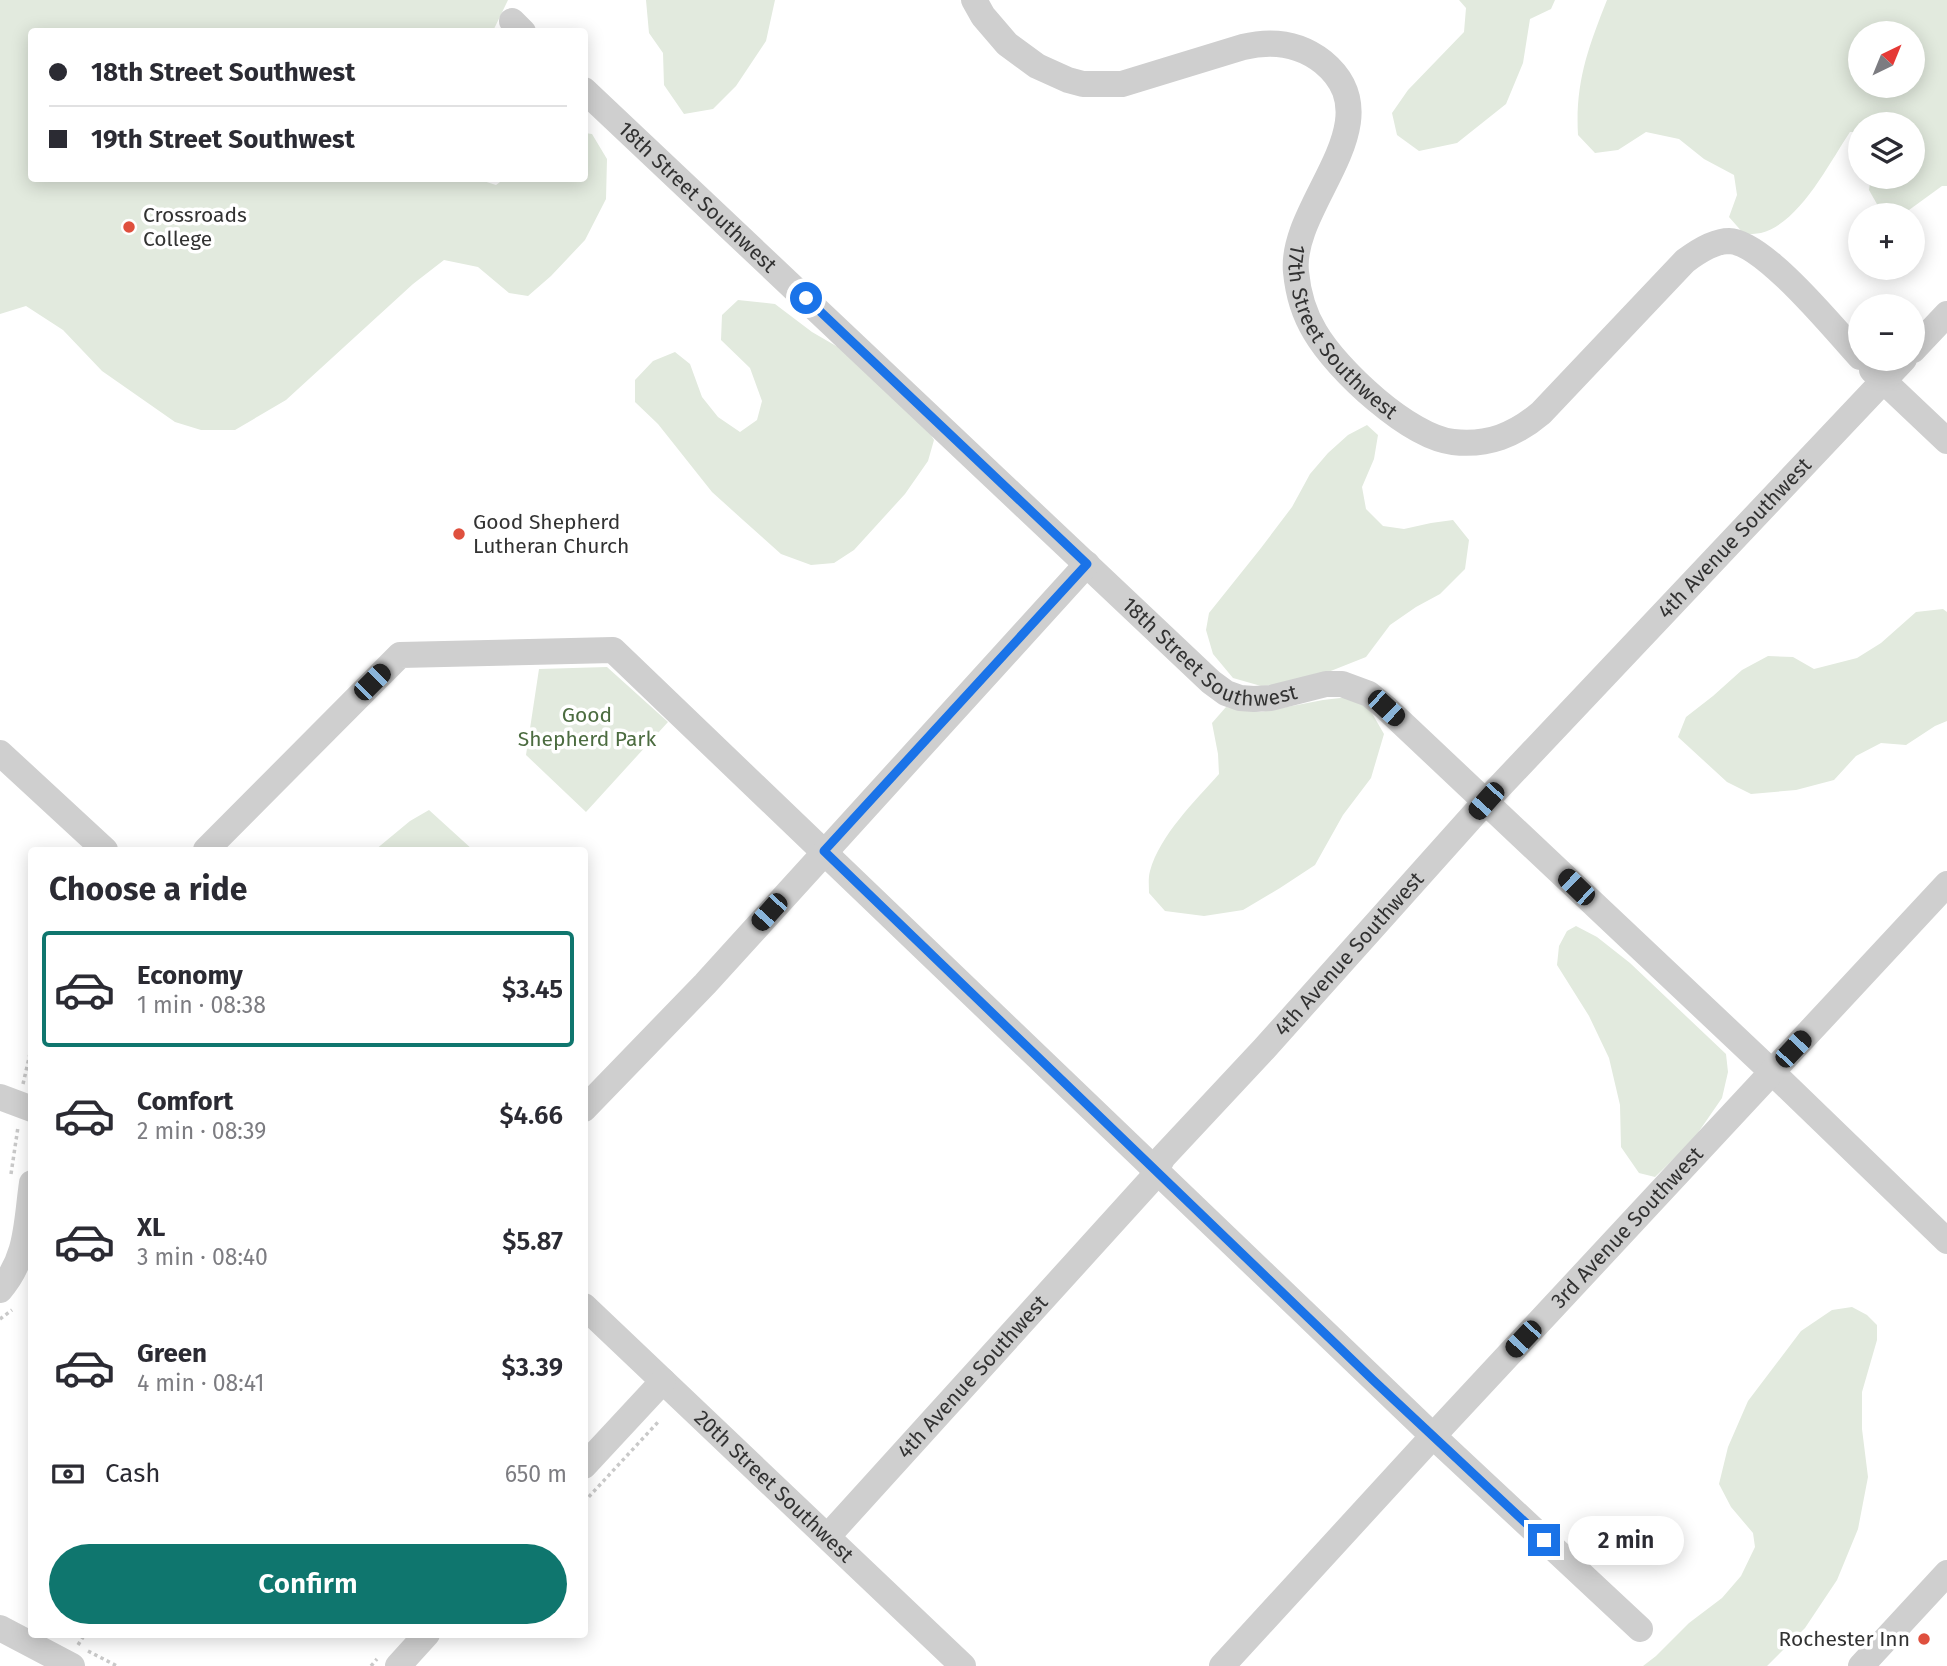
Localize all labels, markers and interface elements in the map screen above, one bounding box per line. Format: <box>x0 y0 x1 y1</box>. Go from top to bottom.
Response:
north arrow <box>1848 21 1925 98</box>
map controls <box>1848 21 1925 371</box>
text: 18th Street Southwest <box>91 57 355 88</box>
button: layers <box>1848 112 1925 189</box>
street label: 18th Street Southwest <box>613 116 782 278</box>
text: 19th Street Southwest <box>91 124 355 155</box>
place label: Crossroads College <box>143 202 247 252</box>
button: + <box>1848 203 1925 280</box>
marker: Crossroads College <box>121 219 137 235</box>
street label: 17th Street Southwest <box>1283 242 1403 425</box>
route start <box>790 282 822 314</box>
button: − <box>1848 294 1925 371</box>
street label: 4th Avenue Southwest <box>1652 452 1817 624</box>
place label: Good Shepherd Lutheran Church <box>473 509 629 559</box>
marker: Good Shepherd Lutheran Church <box>451 526 467 542</box>
street label: 18th Street Southwest <box>1117 592 1300 712</box>
car <box>350 660 395 704</box>
car <box>1364 686 1409 730</box>
park label: Good Shepherd Park <box>518 702 656 752</box>
car <box>1465 778 1508 824</box>
car <box>1554 865 1599 909</box>
street label: 4th Avenue Southwest <box>1269 866 1430 1042</box>
text: Choose a ride <box>49 870 247 908</box>
car <box>748 889 791 935</box>
icon: car <box>53 958 116 1021</box>
text: Economy <box>137 960 243 991</box>
text: $3.45 <box>502 974 563 1005</box>
text: 1 min · 08:38 <box>137 991 266 1019</box>
car <box>1771 1026 1816 1072</box>
icon: car <box>53 1084 116 1147</box>
text: Comfort <box>137 1086 233 1117</box>
text: $4.66 <box>499 1100 563 1131</box>
text: 2 min · 08:39 <box>137 1117 266 1145</box>
street label: 3rd Avenue Southwest <box>1546 1141 1709 1314</box>
icon: car <box>53 1210 116 1273</box>
text: XL <box>137 1212 165 1243</box>
text: $5.87 <box>502 1226 563 1257</box>
text: 3 min · 08:40 <box>137 1243 268 1271</box>
street label: 4th Avenue Southwest <box>892 1289 1053 1464</box>
car <box>1501 1316 1546 1362</box>
icon: car <box>53 1336 116 1399</box>
text: Green <box>137 1338 207 1369</box>
text: $3.39 <box>501 1352 563 1383</box>
text: 4 min · 08:41 <box>137 1369 265 1397</box>
street label: 20th Street Southwest <box>689 1405 859 1568</box>
icon: cash <box>49 1455 87 1493</box>
text: Cash <box>105 1458 161 1489</box>
text: 650 m <box>505 1460 567 1488</box>
callout: 2 min <box>1568 1516 1684 1564</box>
route end <box>1528 1524 1560 1556</box>
text: 2 min <box>1598 1526 1654 1554</box>
button: Confirm <box>49 1544 567 1624</box>
place label: Rochester Inn <box>1779 1626 1910 1652</box>
marker: Rochester Inn <box>1916 1631 1932 1647</box>

